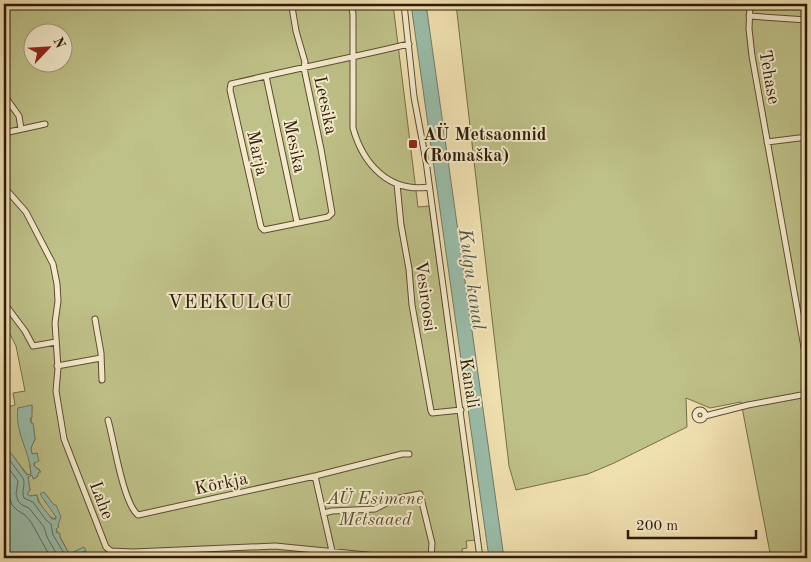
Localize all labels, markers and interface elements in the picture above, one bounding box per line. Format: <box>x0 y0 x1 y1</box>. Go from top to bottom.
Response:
north arrow <box>22 22 72 72</box>
text: N <box>50 35 68 51</box>
street label: Tehase <box>755 49 783 106</box>
street label: Leesika <box>310 74 340 136</box>
street label: Mesika <box>280 118 308 175</box>
place label: AÜ Metsaonnid (Romaška) <box>423 122 547 165</box>
street label: Marja <box>243 129 271 178</box>
marker: AÜ Metsaonnid (Romaška) <box>407 138 419 150</box>
water label: Kulgu kanal <box>454 226 487 332</box>
street label: Vesiroosi <box>411 260 439 333</box>
district label: VEEKULGU <box>167 293 293 313</box>
street label: Kanali <box>456 357 482 410</box>
street label: Kõrkja <box>193 470 250 498</box>
street label: Lahe <box>86 479 116 522</box>
park label: AÜ Esimene Metsaaed <box>326 488 423 529</box>
scale bar <box>628 507 756 539</box>
text: 200 m <box>636 519 678 534</box>

